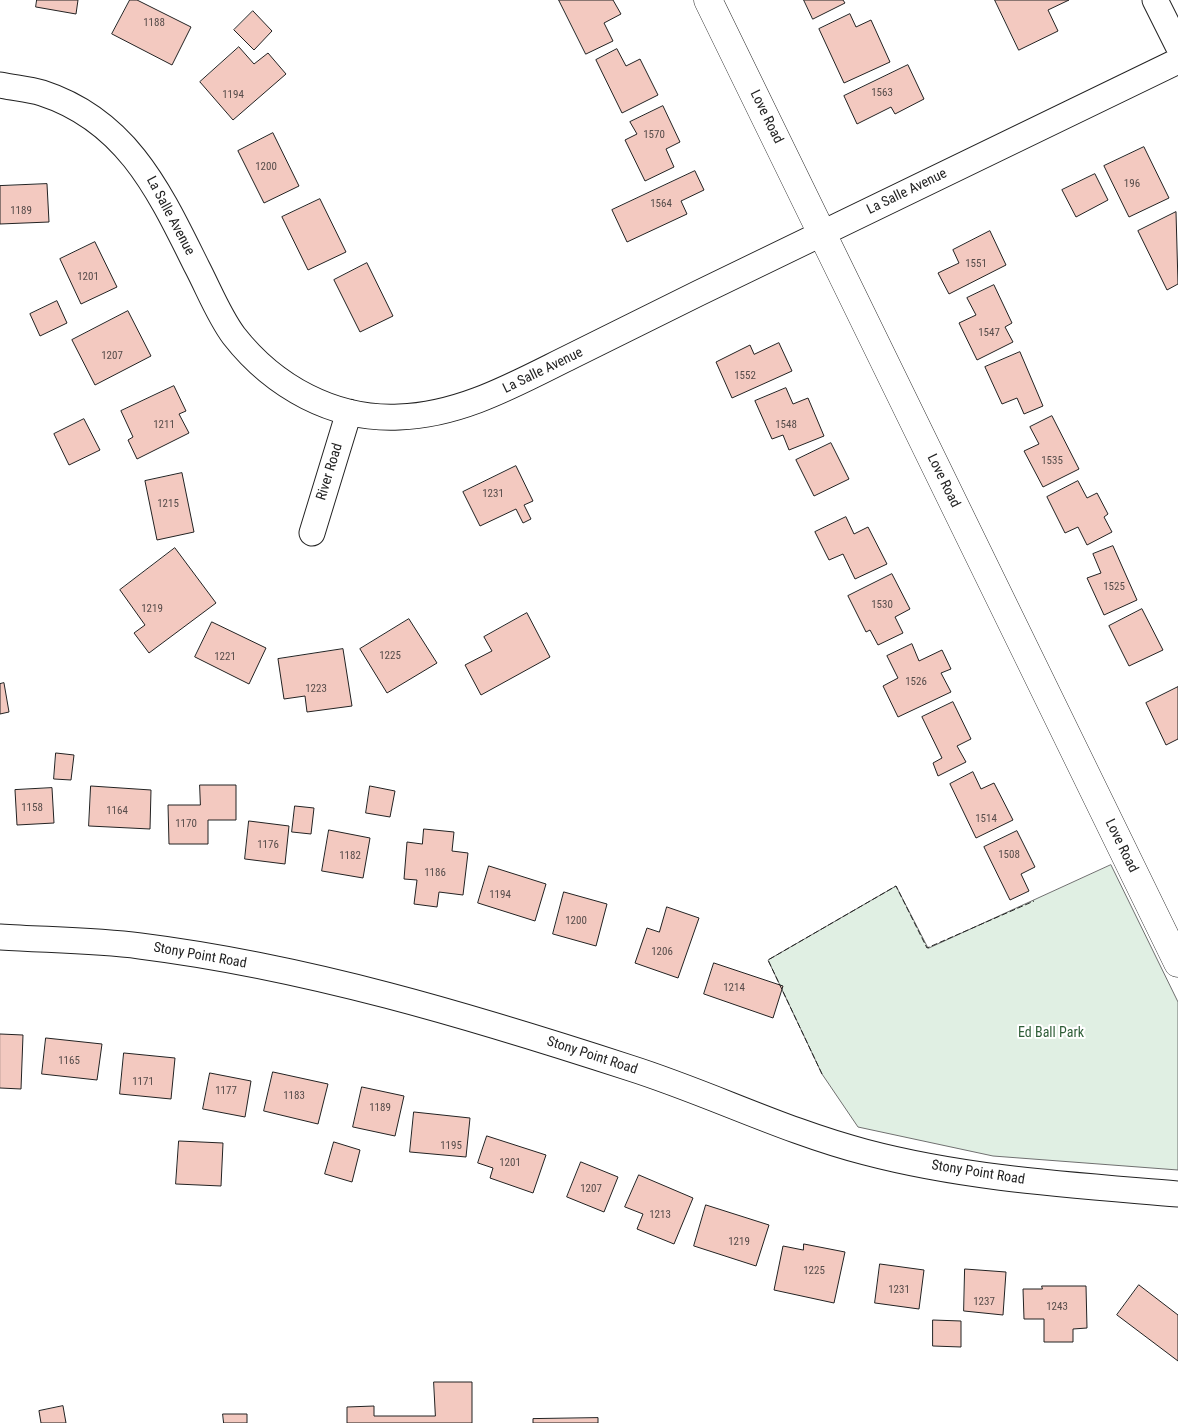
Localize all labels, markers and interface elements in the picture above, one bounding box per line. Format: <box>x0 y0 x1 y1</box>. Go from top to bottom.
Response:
house number: 1188 <box>143 16 165 30</box>
house number: 1563 <box>871 86 893 100</box>
house number: 1194 <box>222 88 244 102</box>
street label: Love Road <box>746 88 786 146</box>
house number: 1570 <box>643 128 665 142</box>
house number: 1200 <box>255 160 277 174</box>
street label: La Salle Avenue <box>864 165 950 219</box>
street label: La Salle Avenue <box>142 174 198 258</box>
house number: 196 <box>1124 177 1140 191</box>
house number: 1564 <box>650 197 672 211</box>
house number: 1189 <box>10 204 32 218</box>
house number: 1551 <box>965 257 987 271</box>
house number: 1201 <box>77 270 99 284</box>
house number: 1547 <box>978 326 1000 340</box>
street label: La Salle Avenue <box>500 344 586 398</box>
house number: 1207 <box>101 349 123 363</box>
house number: 1552 <box>734 369 756 383</box>
house number: 1211 <box>153 418 175 432</box>
house number: 1548 <box>775 418 797 432</box>
street label: River Road <box>313 441 347 503</box>
street label: Love Road <box>923 452 963 510</box>
house number: 1535 <box>1041 454 1063 468</box>
house number: 1231 <box>482 487 504 501</box>
house number: 1215 <box>157 497 179 511</box>
house number: 1525 <box>1103 580 1125 594</box>
house number: 1530 <box>871 598 893 612</box>
house number: 1219 <box>141 602 163 616</box>
house number: 1225 <box>379 649 401 663</box>
house number: 1221 <box>214 650 236 664</box>
house number: 1526 <box>905 675 927 689</box>
house number: 1223 <box>305 682 327 696</box>
house number: 1158 <box>21 801 43 815</box>
house number: 1164 <box>106 804 128 818</box>
house number: 1514 <box>975 812 997 826</box>
house number: 1170 <box>175 817 197 831</box>
street label: Love Road <box>1101 817 1141 875</box>
house number: 1176 <box>257 838 279 852</box>
house number: 1508 <box>998 848 1020 862</box>
house number: 1182 <box>339 849 361 863</box>
house number: 1186 <box>424 866 446 880</box>
house number: 1194 <box>489 888 511 902</box>
house number: 1200 <box>565 914 587 928</box>
street label: Stony Point Road <box>152 940 248 972</box>
house number: 1206 <box>651 945 673 959</box>
house number: 1214 <box>723 981 745 995</box>
park label: Ed Ball Park <box>1018 1025 1084 1041</box>
street label: Stony Point Road <box>545 1033 639 1079</box>
house number: 1165 <box>58 1054 80 1068</box>
house number: 1171 <box>132 1075 154 1089</box>
house number: 1177 <box>215 1084 237 1098</box>
house number: 1183 <box>283 1089 305 1103</box>
house number: 1189 <box>369 1101 391 1115</box>
house number: 1195 <box>440 1139 462 1153</box>
house number: 1201 <box>499 1156 521 1170</box>
street label: Stony Point Road <box>930 1157 1026 1189</box>
house number: 1207 <box>580 1182 602 1196</box>
house number: 1213 <box>649 1208 671 1222</box>
house number: 1219 <box>728 1235 750 1249</box>
house number: 1225 <box>803 1264 825 1278</box>
house number: 1231 <box>888 1283 910 1297</box>
house number: 1237 <box>973 1295 995 1309</box>
house number: 1243 <box>1046 1300 1068 1314</box>

